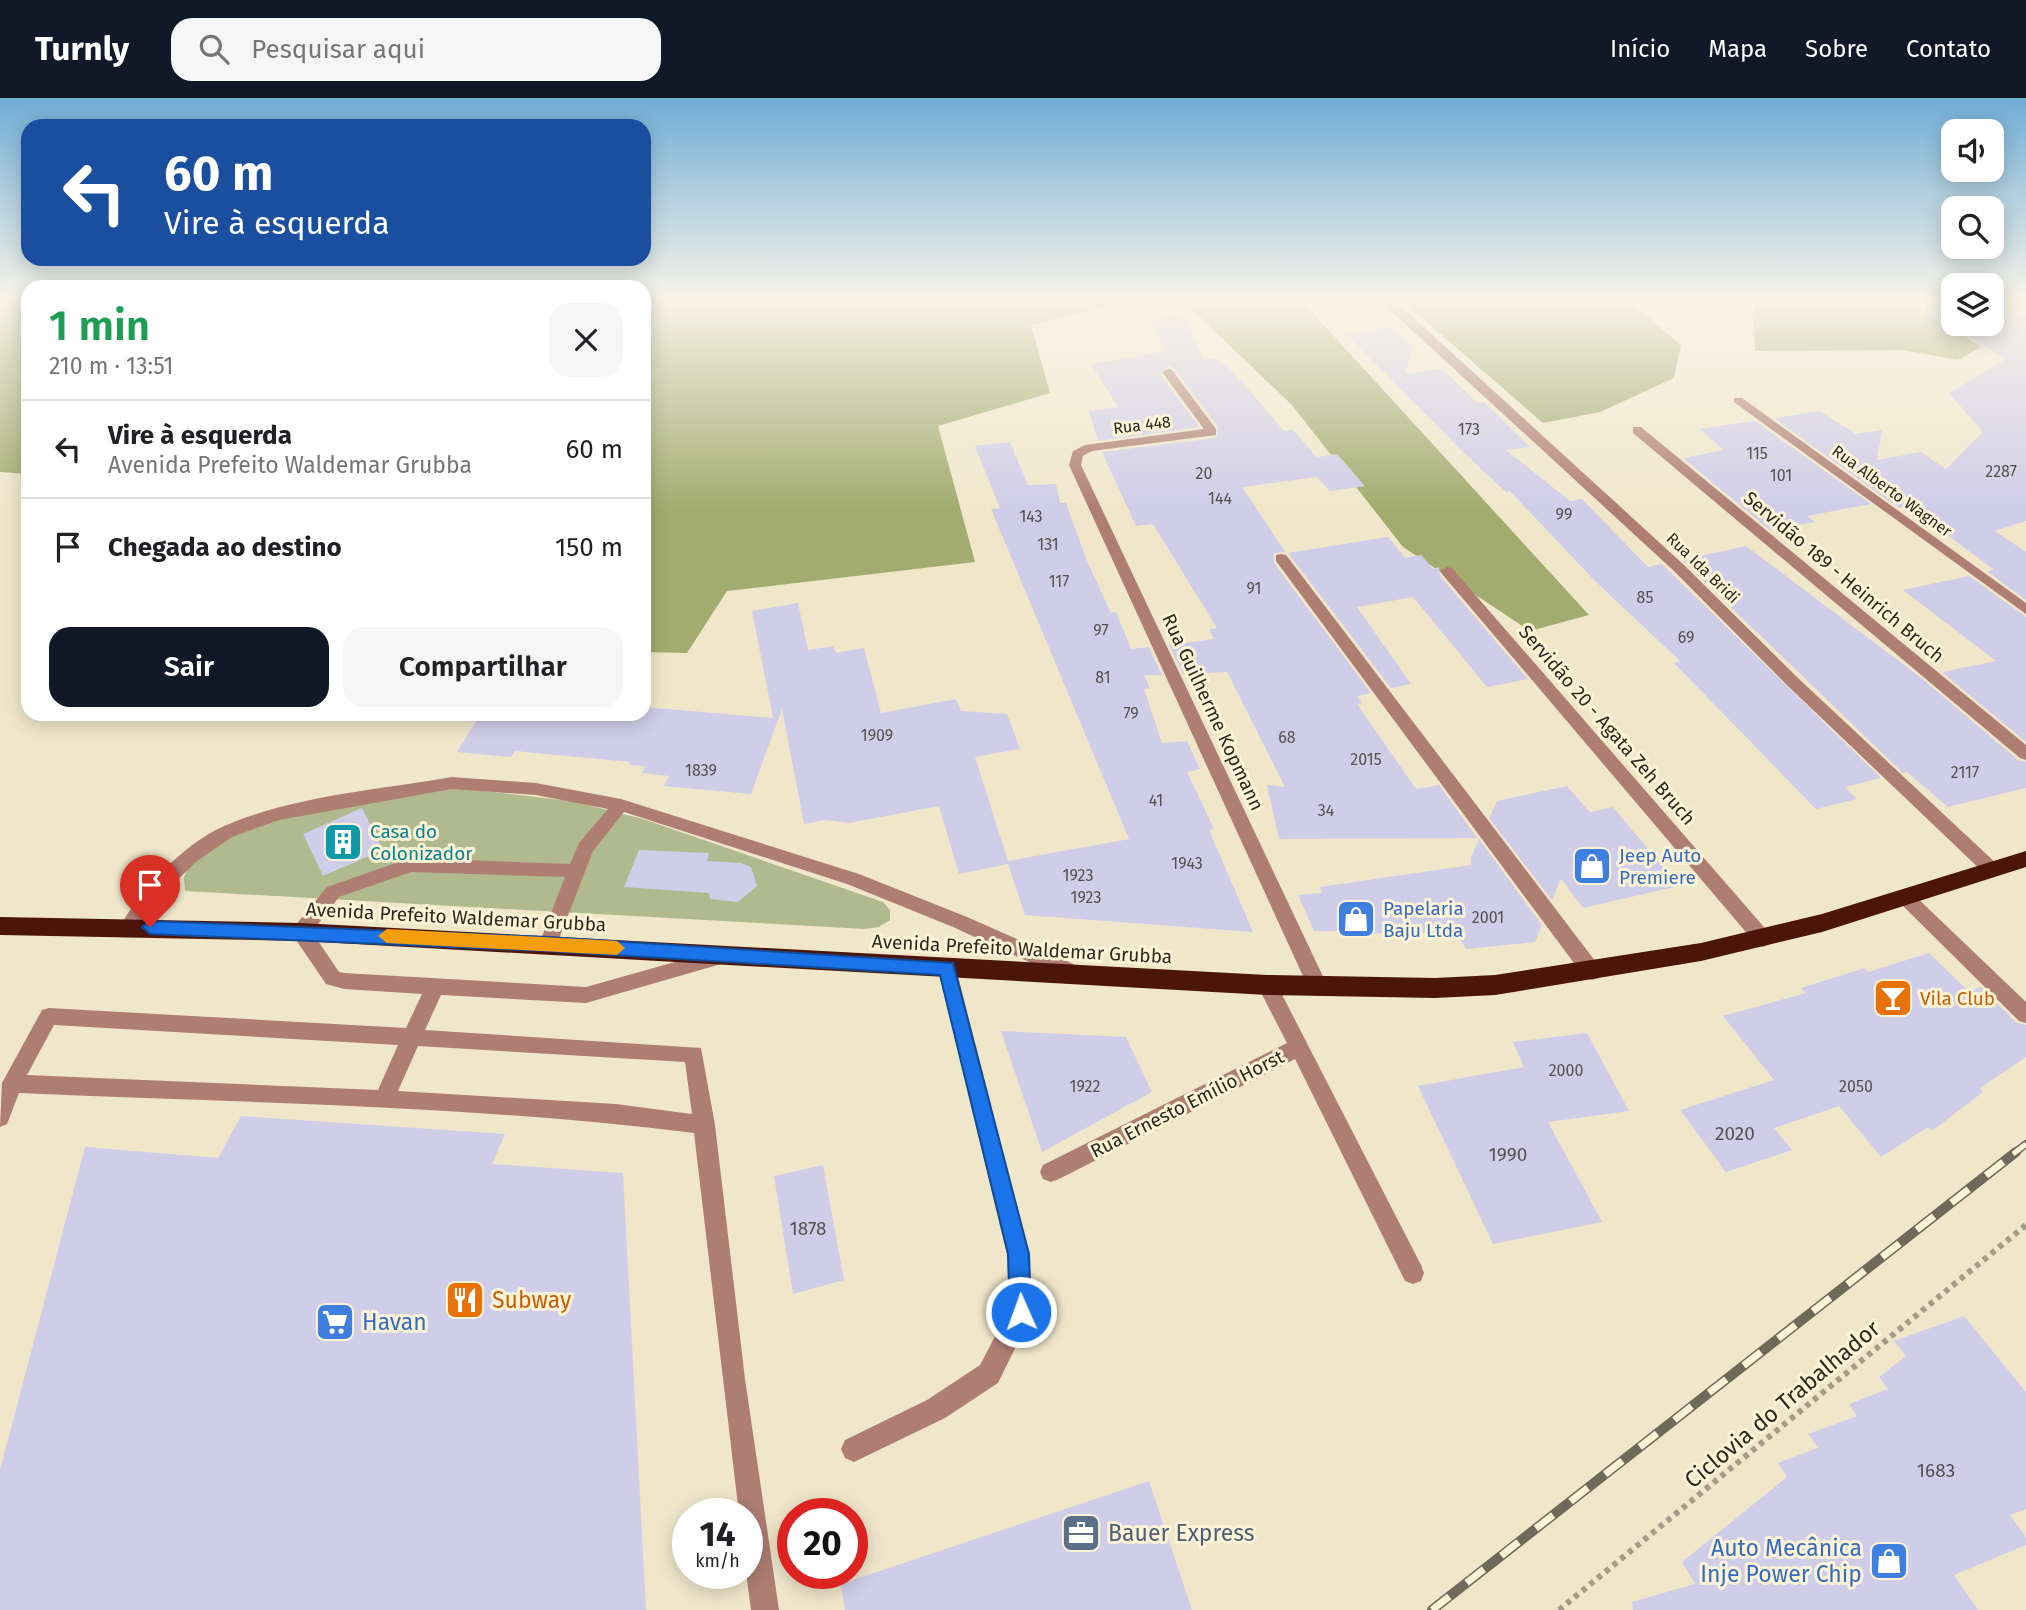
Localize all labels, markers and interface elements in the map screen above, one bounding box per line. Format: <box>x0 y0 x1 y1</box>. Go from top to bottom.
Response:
search box <box>171 18 661 81</box>
text: Turnly <box>35 29 129 69</box>
icon: search <box>195 30 233 68</box>
text: Pesquisar aqui <box>251 34 425 65</box>
text: Início <box>1610 35 1670 63</box>
text: Mapa <box>1708 35 1767 63</box>
text: Sobre <box>1805 35 1868 63</box>
text: Contato <box>1906 35 1991 63</box>
map controls <box>1941 119 2004 336</box>
button: sound <box>1941 119 2004 182</box>
text: 60 m <box>164 144 273 203</box>
icon: left <box>49 147 140 238</box>
button: search <box>1941 196 2004 259</box>
text: Vire à esquerda <box>164 204 390 242</box>
button: layers <box>1941 273 2004 336</box>
text: 1 min <box>49 301 150 351</box>
button: close <box>549 303 623 377</box>
text: 210 m · 13:51 <box>49 352 173 380</box>
street label: Rua 448 <box>1112 412 1172 438</box>
text: Vire à esquerda <box>108 420 292 451</box>
house number: 173 <box>1458 420 1480 439</box>
icon: left <box>49 430 87 468</box>
text: 60 m <box>565 434 623 465</box>
street label: Rua Alberto Wagner <box>1828 441 1956 541</box>
house number: 115 <box>1746 444 1768 463</box>
text: Avenida Prefeito Waldemar Grubba <box>108 451 472 479</box>
house number: 2287 <box>1985 462 2017 481</box>
house number: 20 <box>1196 464 1212 483</box>
house number: 101 <box>1770 466 1792 485</box>
street label: Servidão 189 - Heinrich Bruch <box>1739 486 1949 668</box>
house number: 144 <box>1208 489 1232 508</box>
house number: 99 <box>1556 505 1572 524</box>
house number: 143 <box>1019 507 1043 526</box>
icon: arrive <box>49 528 87 566</box>
street label: Rua Ida Bridi <box>1663 529 1743 607</box>
text: Chegada ao destino <box>108 532 342 563</box>
text: 150 m <box>555 532 623 563</box>
house number: 131 <box>1037 535 1059 554</box>
house number: 117 <box>1049 572 1069 591</box>
house number: 91 <box>1246 579 1262 598</box>
house number: 85 <box>1637 588 1653 607</box>
street label: Rua Guilherme Kopmann <box>1157 610 1269 814</box>
street label: Servidão 20 - Agata Zeh Bruch <box>1514 620 1700 830</box>
house number: 97 <box>1093 621 1109 640</box>
button: Sair <box>49 627 329 707</box>
button: Compartilhar <box>343 627 623 707</box>
house number: 69 <box>1678 628 1694 647</box>
house number: 81 <box>1095 668 1111 687</box>
house number: 79 <box>1123 704 1139 723</box>
house number: 1909 <box>861 726 893 745</box>
house number: 68 <box>1278 728 1296 747</box>
house number: 2015 <box>1350 750 1382 769</box>
house number: 1839 <box>685 761 717 780</box>
house number: 2117 <box>1951 763 1979 782</box>
house number: 41 <box>1149 791 1163 810</box>
house number: 34 <box>1318 801 1335 820</box>
place label: Casa do Colonizador <box>370 820 473 865</box>
building icon: Casa do Colonizador <box>322 821 364 863</box>
place label: Jeep Auto Premiere <box>1619 844 1701 889</box>
shop icon: Jeep Auto Premiere <box>1571 845 1613 887</box>
house number: 1943 <box>1171 854 1203 873</box>
pin <box>120 855 180 927</box>
icon: arrive <box>131 866 169 904</box>
house number: 1923 <box>1063 866 1093 885</box>
house number: 1923 <box>1071 888 1101 907</box>
place label: Papelaria Baju Ltda <box>1383 897 1464 942</box>
street label: Avenida Prefeito Waldemar Grubba <box>305 898 607 936</box>
shop icon: Papelaria Baju Ltda <box>1335 898 1377 940</box>
house number: 2001 <box>1472 908 1504 927</box>
street label: Avenida Prefeito Waldemar Grubba <box>871 930 1173 968</box>
bar icon: Vila Club <box>1872 977 1914 1019</box>
place label: Vila Club <box>1920 987 1995 1010</box>
street label: Rua Ernesto Emílio Horst <box>1086 1045 1288 1163</box>
house number: 2000 <box>1549 1061 1583 1080</box>
house number: 1922 <box>1070 1077 1100 1096</box>
house number: 2050 <box>1839 1077 1873 1096</box>
house number: 2020 <box>1715 1122 1755 1145</box>
house number: 1990 <box>1489 1143 1527 1166</box>
house number: 1878 <box>790 1217 826 1240</box>
position arrow <box>984 1275 1058 1349</box>
restaurant icon: Subway <box>444 1279 486 1321</box>
place label: Subway <box>492 1286 572 1314</box>
supermarket icon: Havan <box>314 1301 356 1343</box>
place label: Havan <box>362 1308 427 1336</box>
street label: Ciclovia do Trabalhador <box>1679 1314 1885 1494</box>
house number: 1683 <box>1917 1459 1955 1482</box>
speed limit sign: 20 <box>777 1498 868 1589</box>
office icon: Bauer Express <box>1060 1512 1102 1554</box>
text: 14 <box>699 1513 736 1555</box>
place label: Bauer Express <box>1108 1519 1255 1547</box>
place label: Auto Mecânica Inje Power Chip <box>1700 1534 1862 1588</box>
shop icon: Auto Mecânica Inje Power Chip <box>1868 1540 1910 1582</box>
text: km/h <box>695 1550 740 1572</box>

